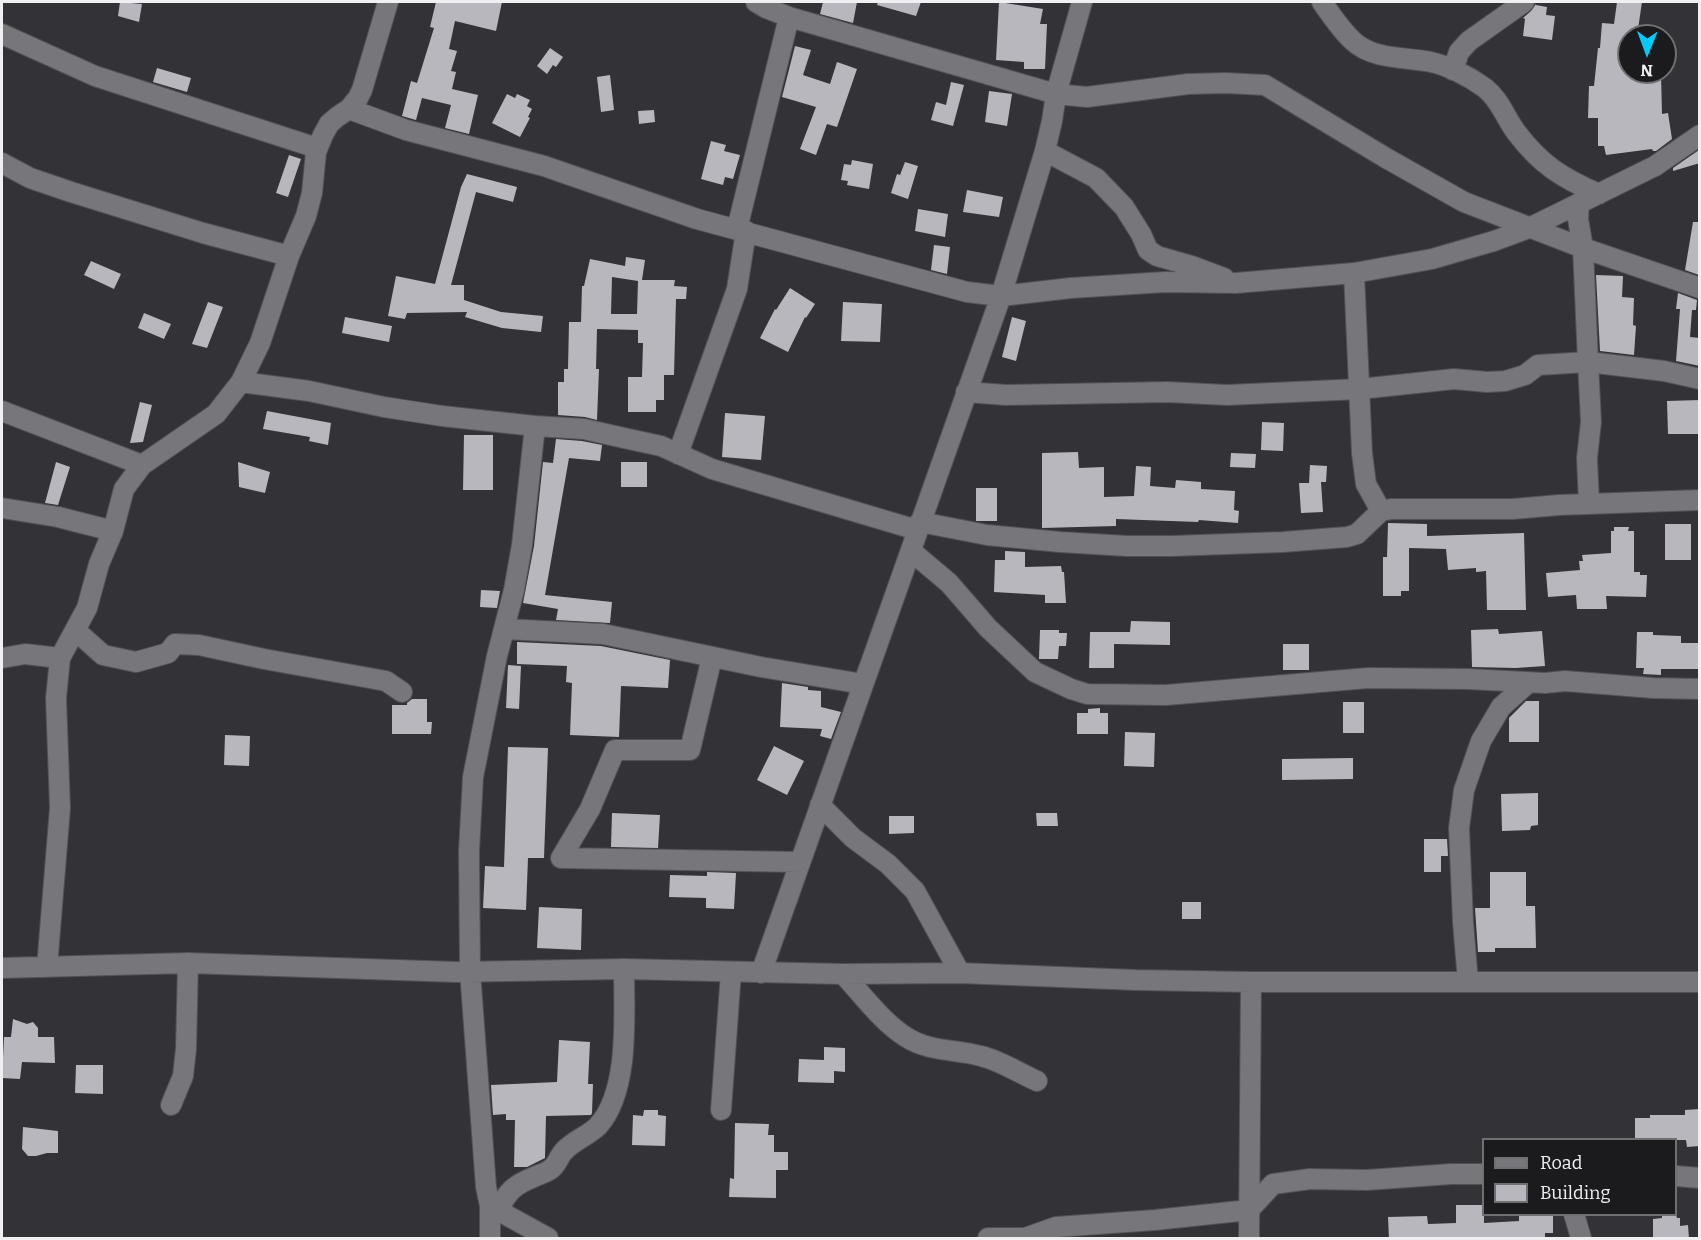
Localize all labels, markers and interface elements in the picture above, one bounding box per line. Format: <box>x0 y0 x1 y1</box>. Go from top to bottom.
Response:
north arrow <box>1617 24 1677 84</box>
text: N <box>1640 61 1653 80</box>
legend <box>1482 1138 1677 1216</box>
text: Road <box>1540 1152 1582 1174</box>
text: Building <box>1540 1182 1611 1204</box>

